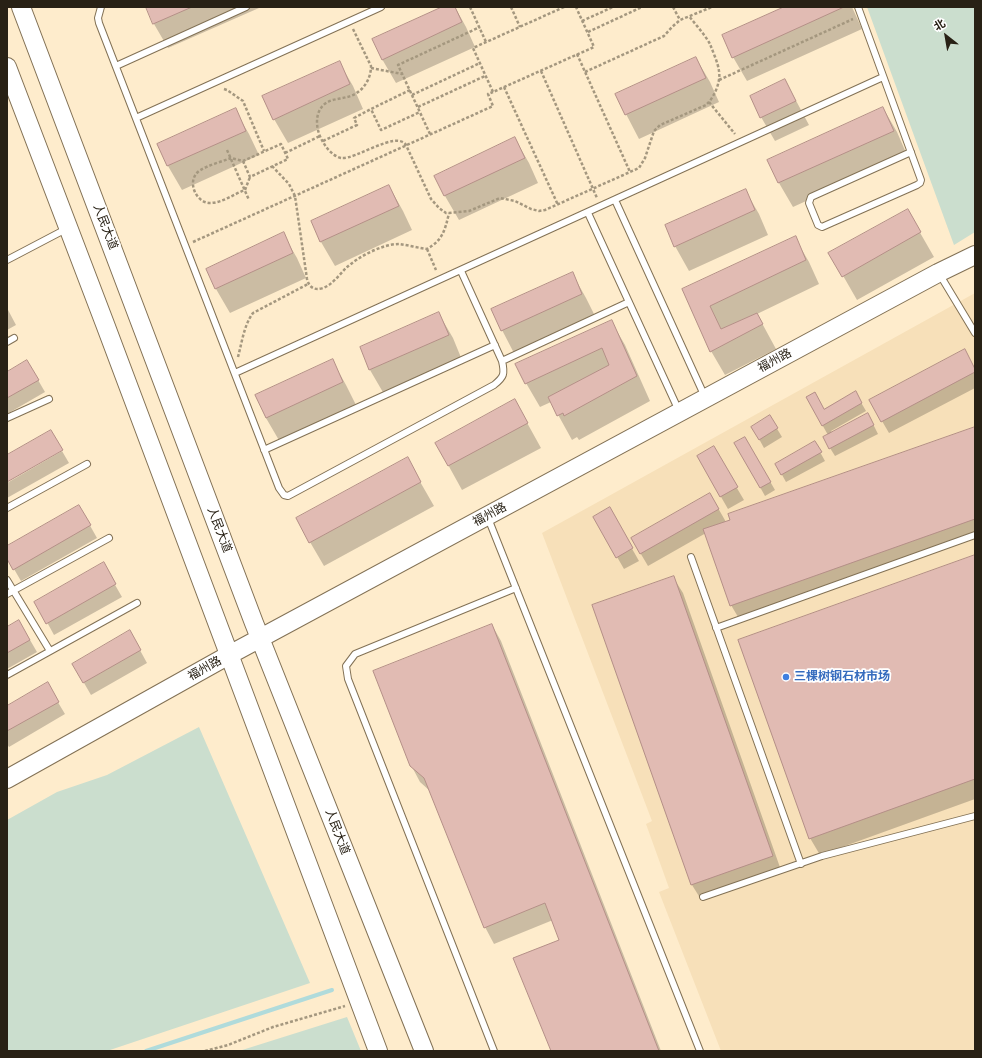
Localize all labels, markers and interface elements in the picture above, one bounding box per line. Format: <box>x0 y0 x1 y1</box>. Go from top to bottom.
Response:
north arrow <box>926 16 966 56</box>
text: 北 <box>931 17 948 34</box>
street label: 人民大道 <box>90 202 120 252</box>
street label: 福州路 <box>756 346 794 376</box>
street label: 福州路 <box>471 500 509 530</box>
street label: 人民大道 <box>204 505 234 555</box>
street label: 福州路 <box>186 654 224 684</box>
place label: 三棵树钢石材市场 <box>794 670 890 684</box>
marker: 三棵树钢石材市场 <box>781 672 791 682</box>
street label: 人民大道 <box>322 807 352 857</box>

